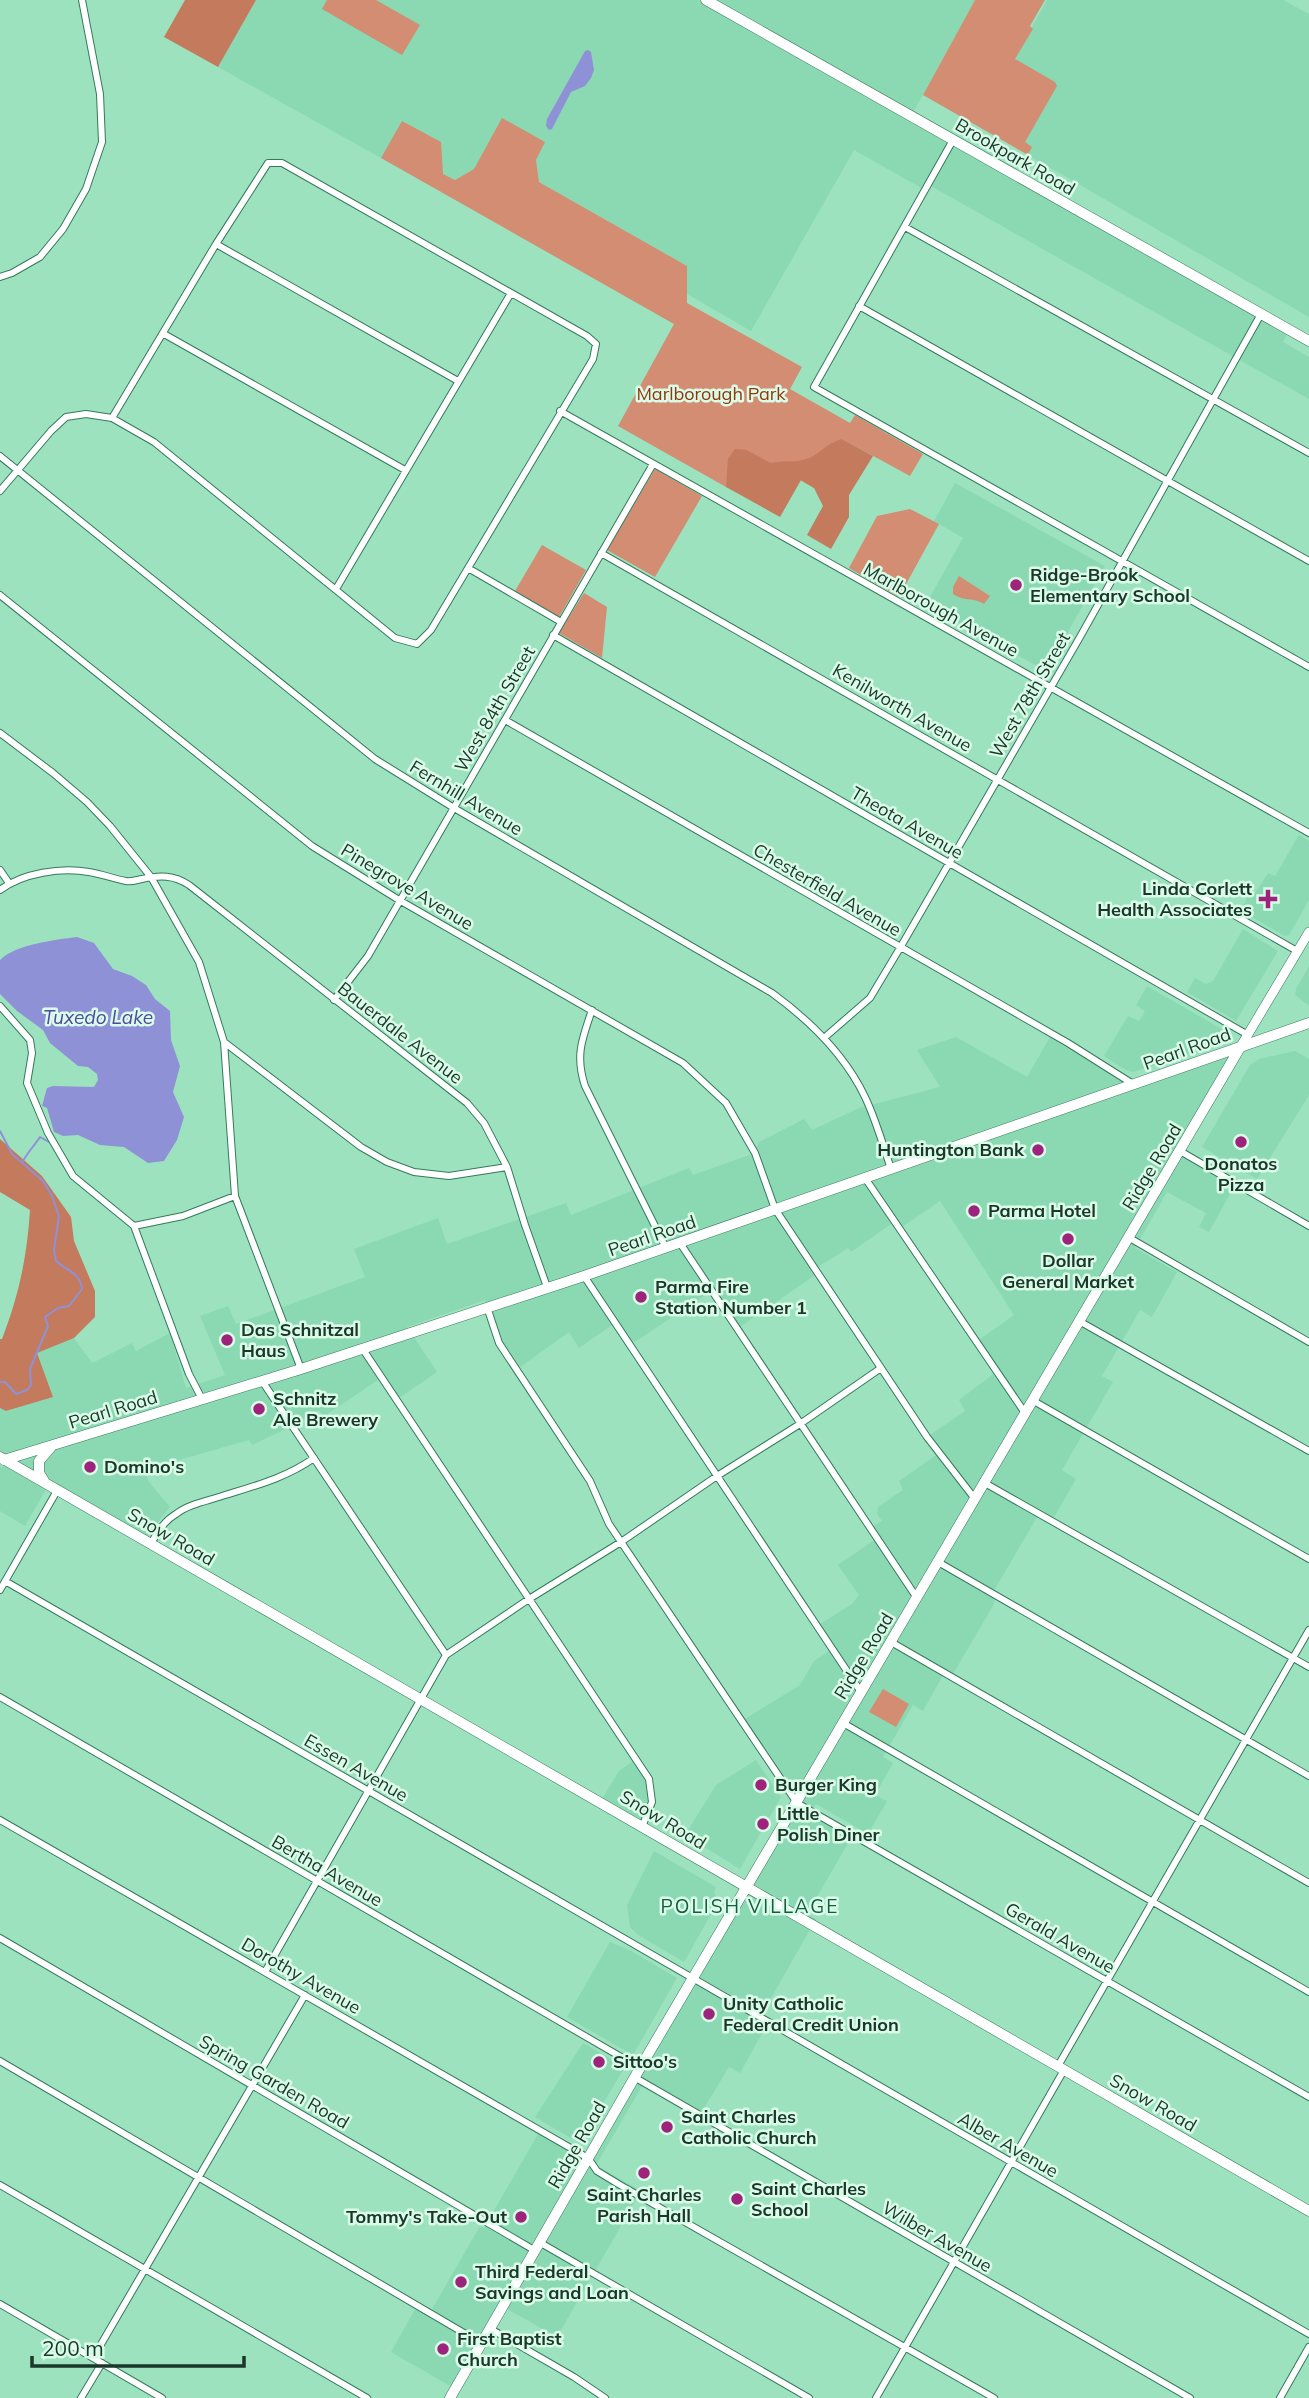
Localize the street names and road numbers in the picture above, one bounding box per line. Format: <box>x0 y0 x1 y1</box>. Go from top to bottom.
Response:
street label: Brookpark Road <box>951 113 1079 200</box>
street label: Marlborough Avenue <box>860 557 1023 662</box>
street label: West 78th Street <box>984 628 1075 762</box>
street label: West 84th Street <box>449 642 540 776</box>
street label: Kenilworth Avenue <box>828 658 976 757</box>
street label: Fernhill Avenue <box>406 755 527 840</box>
street label: Theota Avenue <box>847 781 968 864</box>
street label: Pinegrove Avenue <box>337 838 478 935</box>
street label: Chesterfield Avenue <box>749 838 905 941</box>
street label: Bauerdale Avenue <box>333 977 468 1089</box>
street label: Pearl Road <box>1140 1022 1234 1075</box>
street label: Ridge Road <box>1117 1119 1186 1214</box>
street label: Pearl Road <box>605 1210 699 1261</box>
street label: Pearl Road <box>66 1385 160 1434</box>
street label: Snow Road <box>124 1503 219 1571</box>
street label: Ridge Road <box>829 1608 898 1703</box>
street label: Essen Avenue <box>300 1729 412 1807</box>
street label: Snow Road <box>616 1785 710 1854</box>
street label: Bertha Avenue <box>268 1830 387 1912</box>
street label: Gerald Avenue <box>1001 1897 1119 1978</box>
street label: Dorothy Avenue <box>237 1932 365 2019</box>
street label: Spring Garden Road <box>195 2029 353 2134</box>
street label: Snow Road <box>1106 2069 1201 2137</box>
street label: Ridge Road <box>542 2097 611 2193</box>
street label: Alber Avenue <box>954 2107 1063 2183</box>
street label: Wilber Avenue <box>878 2196 996 2277</box>

